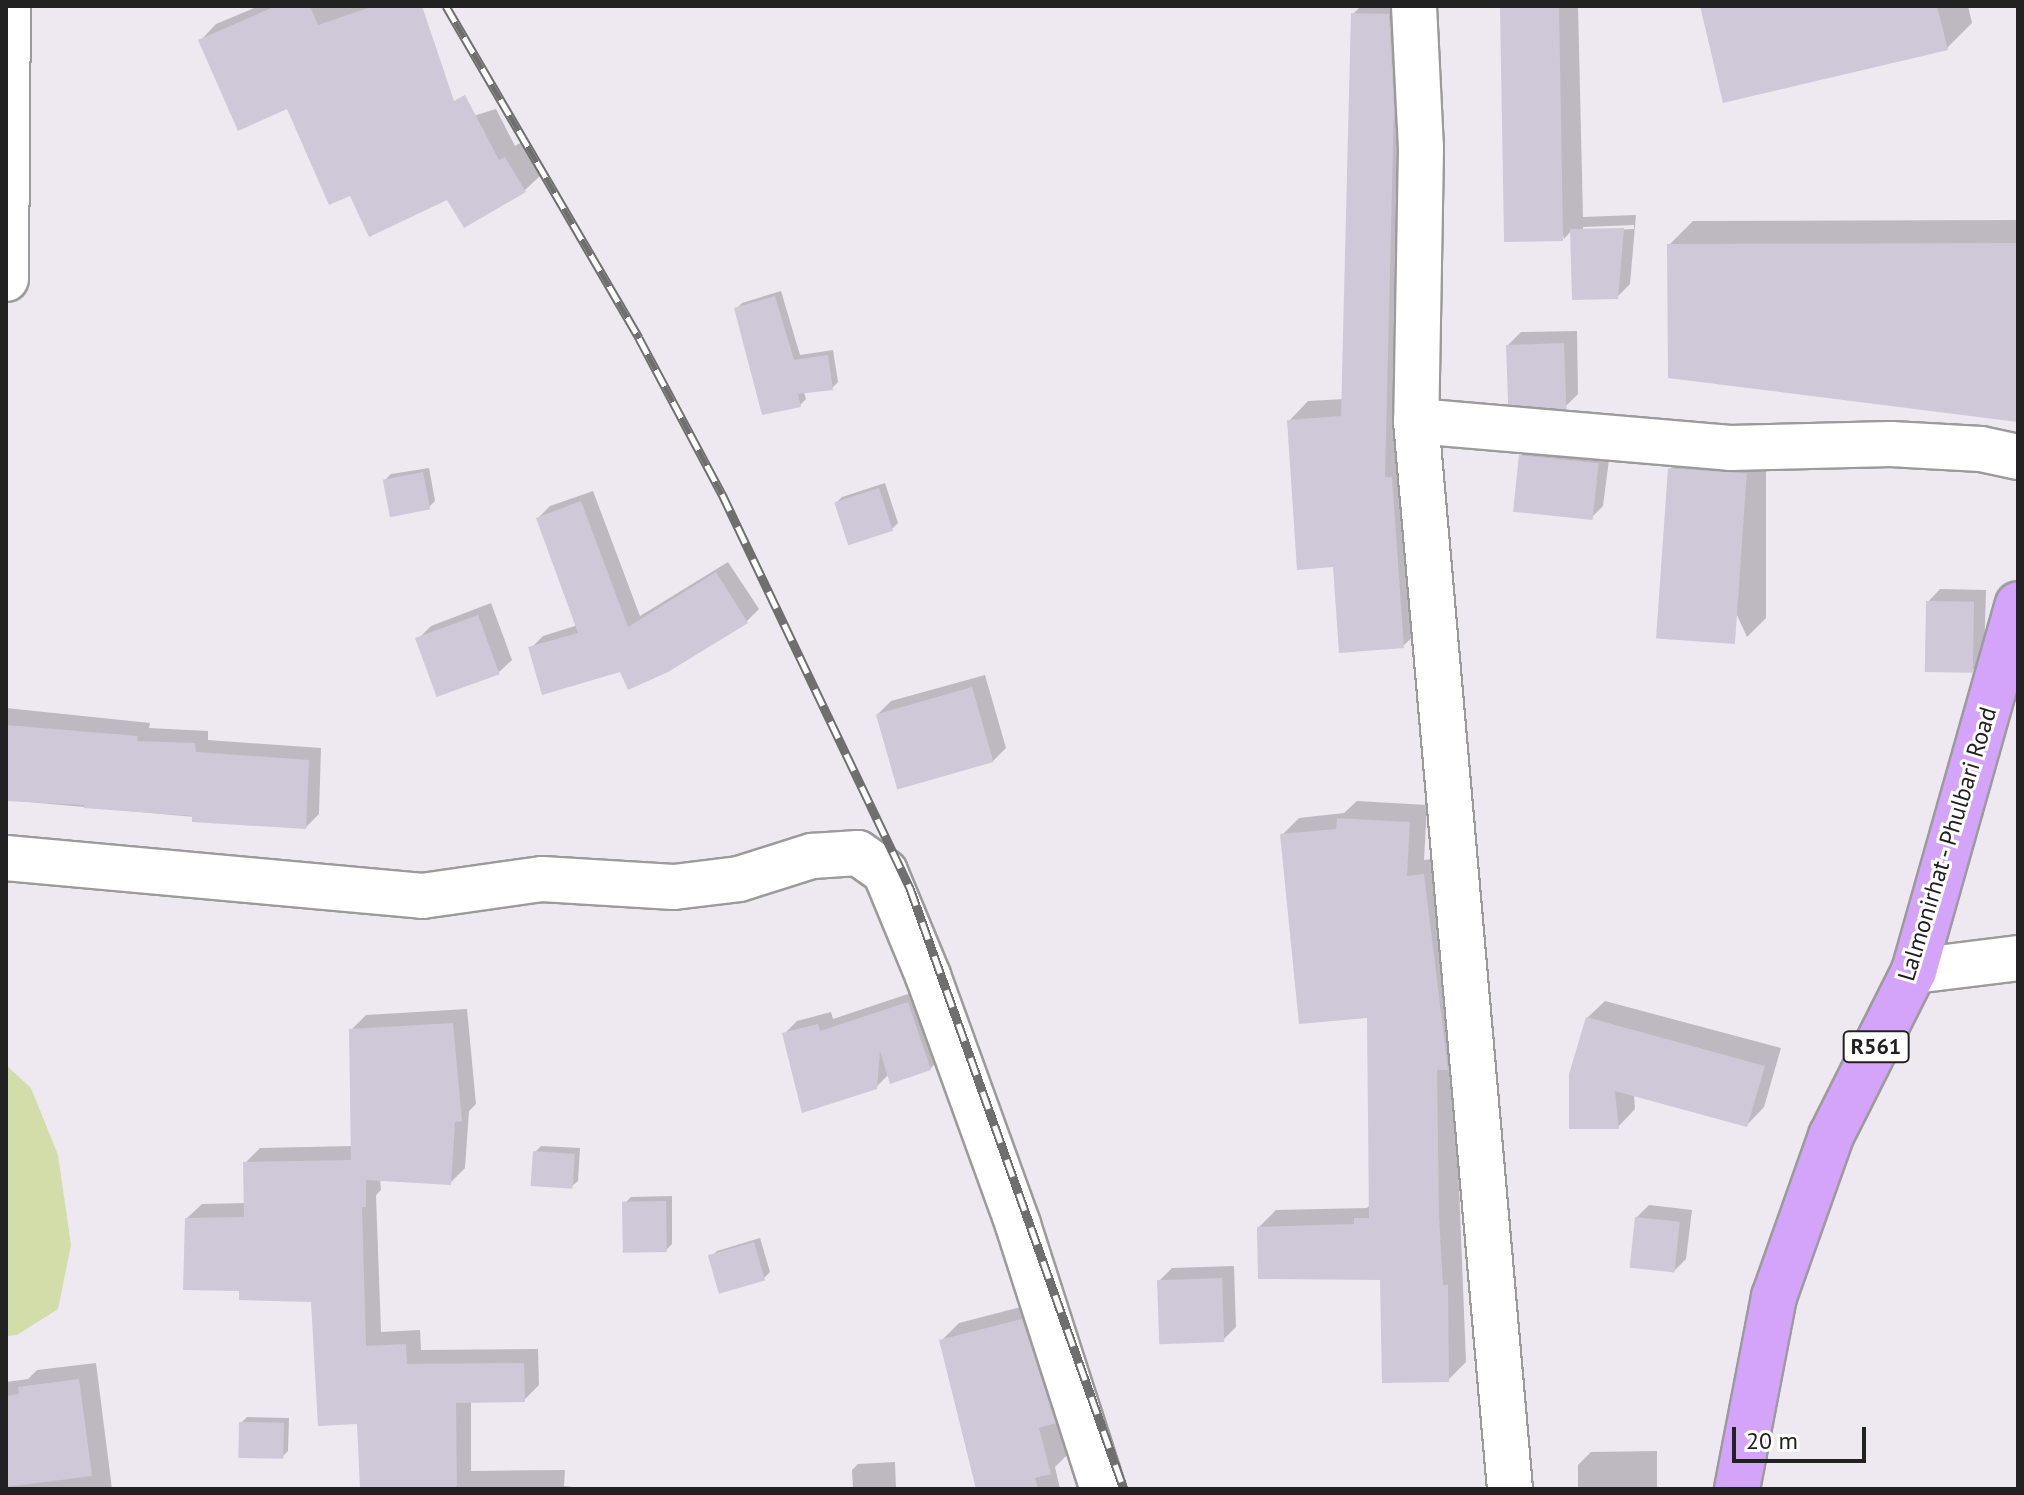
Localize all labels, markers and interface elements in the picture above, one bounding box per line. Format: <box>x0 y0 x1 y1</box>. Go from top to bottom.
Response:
street label: Lalmonirhat - Phulbari Road <box>1891 702 2003 986</box>
road number: R561 <box>1842 1029 1910 1065</box>
scale bar <box>1736 1411 1870 1461</box>
text: 20 m <box>1746 1425 1798 1456</box>

